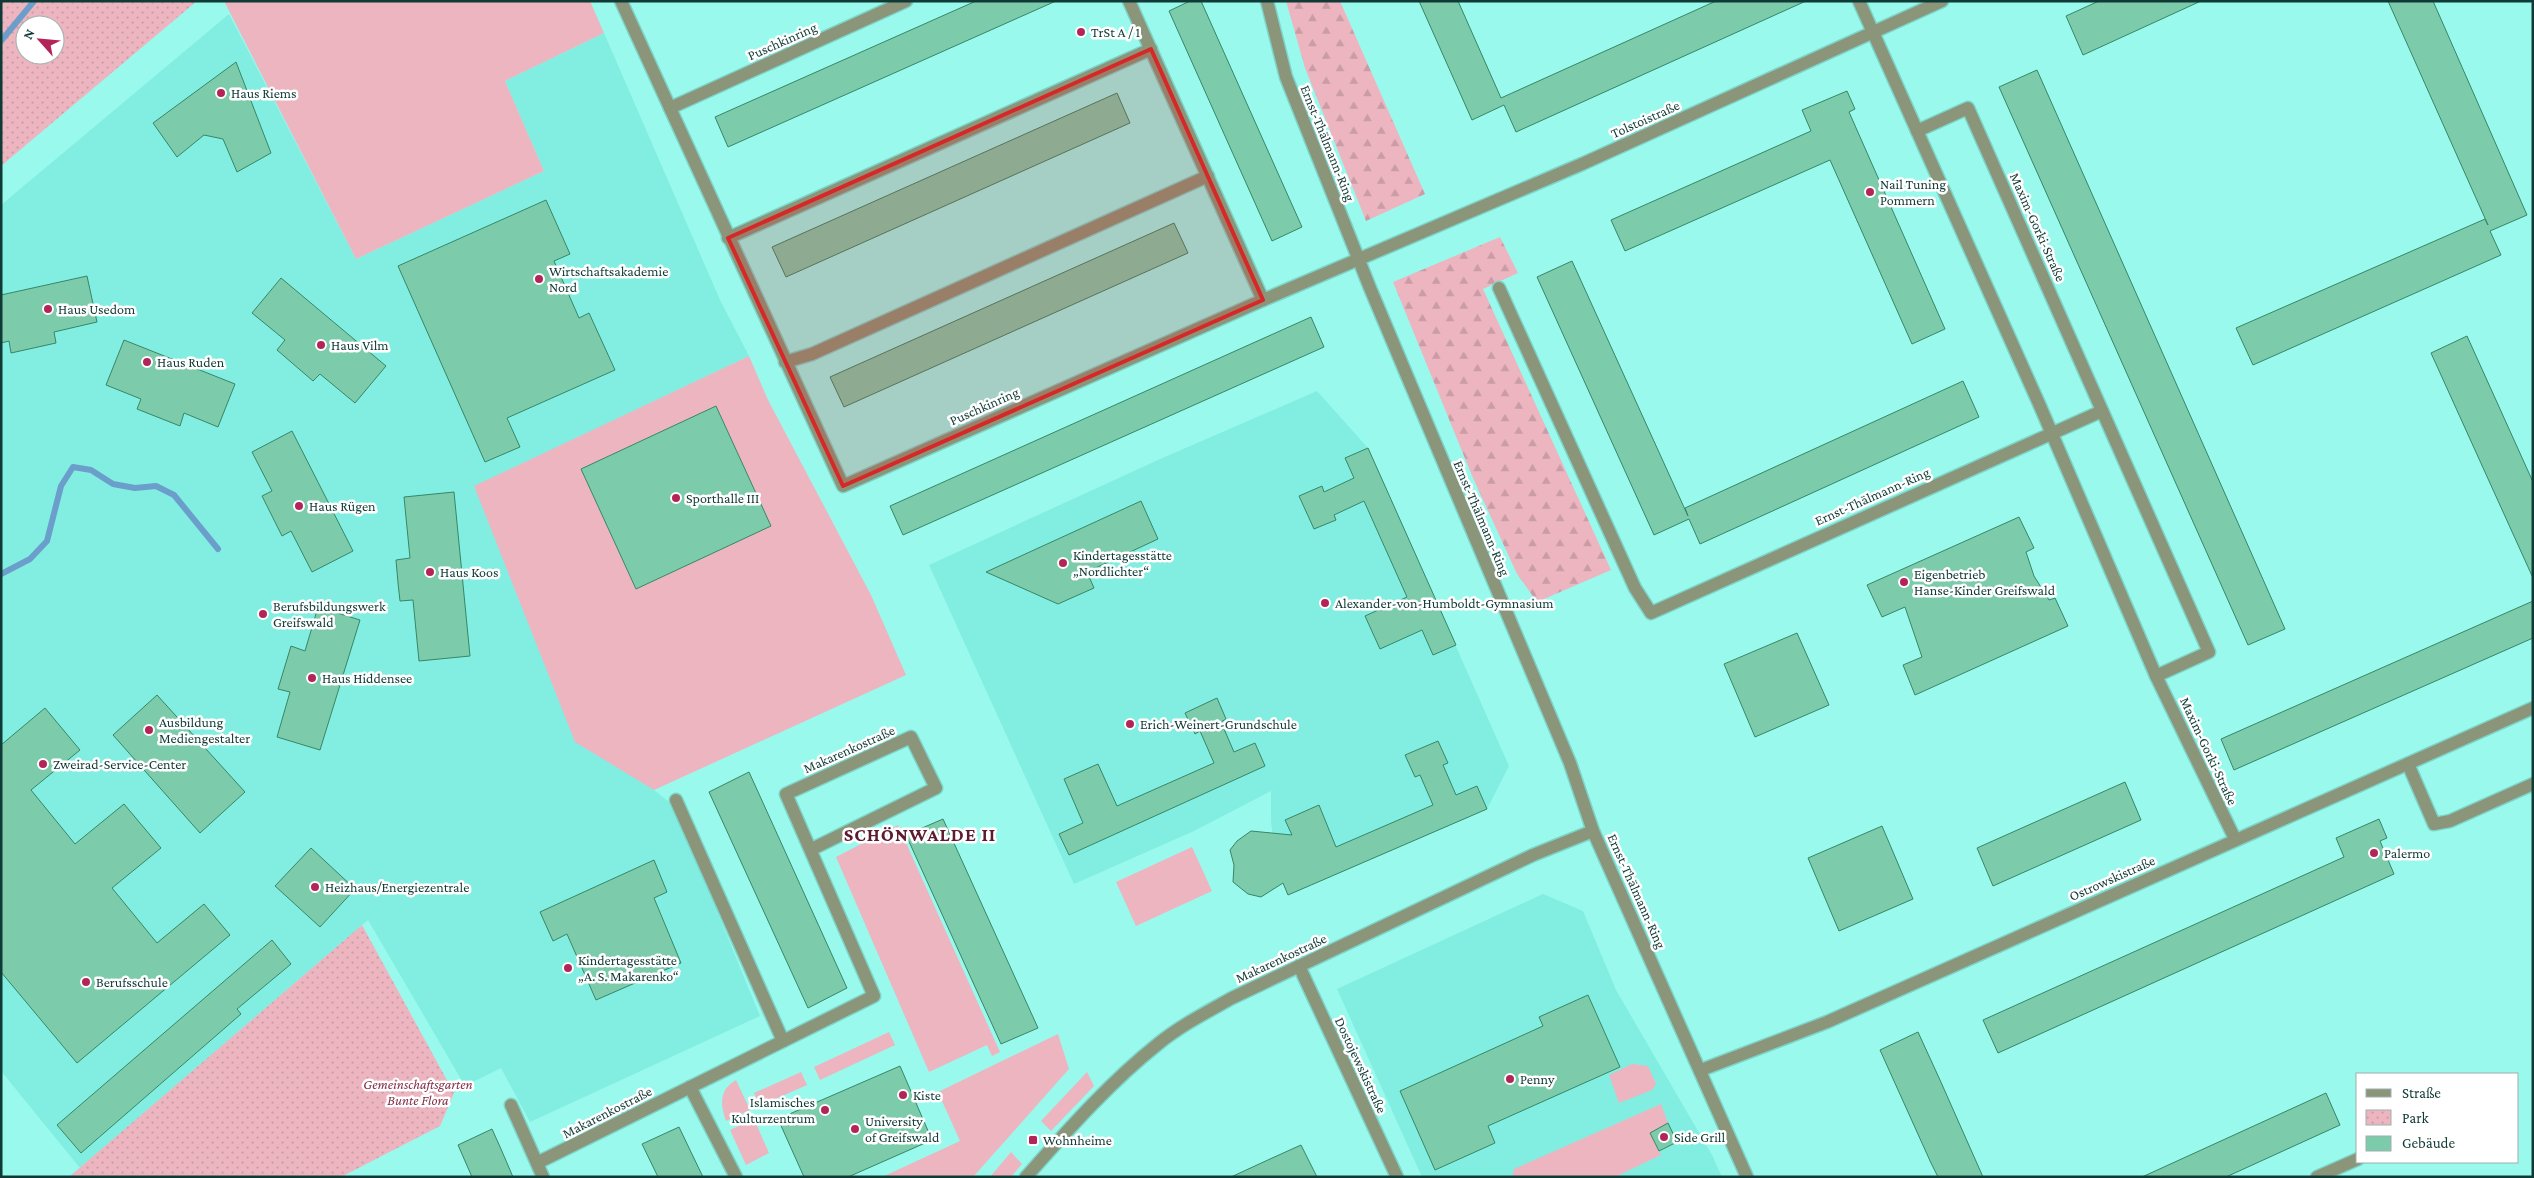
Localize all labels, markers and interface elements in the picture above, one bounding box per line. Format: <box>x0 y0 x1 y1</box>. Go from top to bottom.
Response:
north arrow <box>15 15 65 65</box>
street label: Puschkinring <box>745 19 819 63</box>
place label: TrSt A / 1 <box>1091 24 1141 40</box>
text: N <box>19 26 38 42</box>
marker: TrSt A / 1 <box>1075 26 1087 38</box>
street label: Ernst-Thälmann-Ring <box>1297 83 1359 204</box>
place label: Haus Riems <box>231 85 297 101</box>
marker: Haus Riems <box>215 87 227 99</box>
street label: Tolstoistraße <box>1608 97 1682 141</box>
street label: Maxim-Gorki-Straße <box>2007 170 2069 284</box>
place label: Nail Tuning Pommern <box>1880 176 1946 208</box>
marker: Nail Tuning Pommern <box>1864 186 1876 198</box>
place label: Wirtschaftsakademie Nord <box>549 263 668 295</box>
marker: Wirtschaftsakademie Nord <box>533 273 545 285</box>
place label: Haus Usedom <box>58 301 135 317</box>
marker: Haus Usedom <box>42 303 54 315</box>
place label: Haus Vilm <box>331 337 389 353</box>
marker: Haus Vilm <box>315 339 327 351</box>
place label: Haus Ruden <box>157 354 225 370</box>
marker: Haus Ruden <box>141 356 153 368</box>
street label: Puschkinring <box>947 384 1021 428</box>
street label: Ernst-Thälmann-Ring <box>1450 458 1514 578</box>
street label: Ernst-Thälmann-Ring <box>1812 463 1932 529</box>
place label: Sporthalle III <box>686 490 759 506</box>
marker: Sporthalle III <box>670 492 682 504</box>
place label: Haus Rügen <box>309 498 376 514</box>
marker: Haus Rügen <box>293 500 305 512</box>
place label: Kindertagesstätte „Nordlichter“ <box>1073 547 1172 579</box>
marker: Kindertagesstätte „Nordlichter“ <box>1057 557 1069 569</box>
place label: Haus Koos <box>440 564 498 580</box>
marker: Haus Koos <box>424 566 436 578</box>
place label: Eigenbetrieb Hanse-Kinder Greifswald <box>1914 566 2056 598</box>
marker: Eigenbetrieb Hanse-Kinder Greifswald <box>1898 576 1910 588</box>
place label: Alexander-von-Humboldt-Gymnasium <box>1335 595 1554 611</box>
marker: Alexander-von-Humboldt-Gymnasium <box>1319 597 1331 609</box>
place label: Berufsbildungswerk Greifswald <box>273 598 386 630</box>
marker: Berufsbildungswerk Greifswald <box>257 608 269 620</box>
place label: Haus Hiddensee <box>322 670 412 686</box>
marker: Haus Hiddensee <box>306 672 318 684</box>
street label: Maxim-Gorki-Straße <box>2177 695 2241 807</box>
place label: Ausbildung Mediengestalter <box>159 714 250 746</box>
place label: Erich-Weinert-Grundschule <box>1140 716 1297 732</box>
marker: Erich-Weinert-Grundschule <box>1124 718 1136 730</box>
street label: Makarenkostraße <box>801 722 897 776</box>
marker: Ausbildung Mediengestalter <box>143 724 155 736</box>
place label: Zweirad-Service-Center <box>53 756 186 772</box>
marker: Zweirad-Service-Center <box>37 758 49 770</box>
district label: SCHÖNWALDE II <box>844 824 996 845</box>
street label: Ernst-Thälmann-Ring <box>1604 831 1670 951</box>
place label: Palermo <box>2384 845 2430 861</box>
marker: Palermo <box>2368 847 2380 859</box>
street label: Ostrowskistraße <box>2067 852 2157 904</box>
place label: Heizhaus/Energiezentrale <box>325 879 469 895</box>
marker: Heizhaus/Energiezentrale <box>309 881 321 893</box>
street label: Makarenkostraße <box>1233 930 1329 986</box>
place label: Kindertagesstätte „A. S. Makarenko“ <box>578 952 679 984</box>
marker: Kindertagesstätte „A. S. Makarenko“ <box>562 962 574 974</box>
place label: Berufsschule <box>96 974 168 990</box>
marker: Berufsschule <box>80 976 92 988</box>
street label: Dostojewskistraße <box>1331 1014 1390 1116</box>
place label: Penny <box>1520 1071 1555 1087</box>
marker: Penny <box>1504 1073 1516 1085</box>
legend <box>2356 1073 2519 1163</box>
park label: Gemeinschaftsgarten Bunte Flora <box>363 1076 473 1108</box>
street label: Makarenkostraße <box>560 1083 654 1141</box>
text: Straße <box>2402 1085 2441 1101</box>
place label: Kiste <box>913 1087 941 1103</box>
marker: Kiste <box>897 1089 909 1101</box>
place label: Islamisches Kulturzentrum <box>731 1094 815 1126</box>
marker: Islamisches Kulturzentrum <box>819 1104 831 1116</box>
text: Park <box>2402 1110 2429 1126</box>
place label: University of Greifswald <box>865 1113 940 1145</box>
marker: University of Greifswald <box>849 1123 861 1135</box>
place label: Side Grill <box>1674 1129 1726 1145</box>
marker: Side Grill <box>1658 1131 1670 1143</box>
place label: Wohnheime <box>1043 1132 1112 1148</box>
marker: Wohnheime <box>1027 1134 1039 1146</box>
text: Gebäude <box>2402 1135 2456 1151</box>

